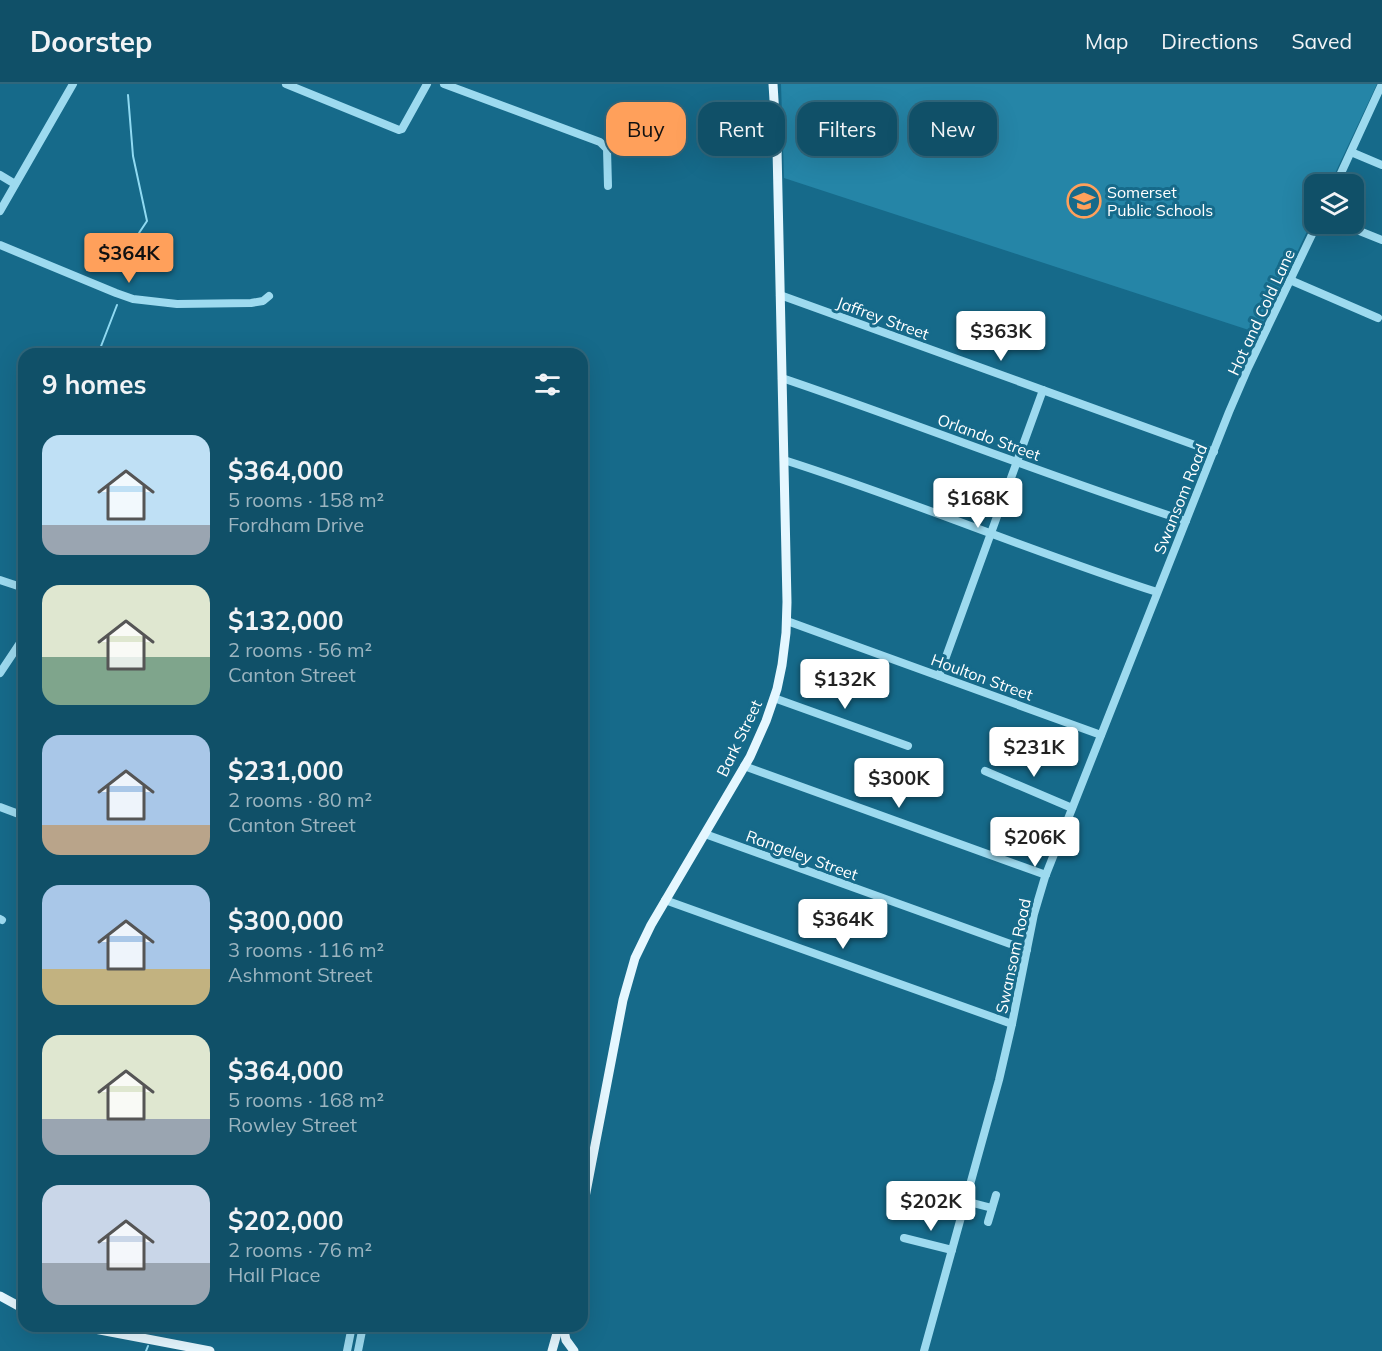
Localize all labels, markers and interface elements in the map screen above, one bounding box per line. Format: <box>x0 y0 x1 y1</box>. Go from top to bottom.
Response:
text: Doorstep <box>30 24 152 59</box>
text: Map <box>1085 28 1128 54</box>
text: Directions <box>1161 28 1258 54</box>
text: Saved <box>1291 28 1352 54</box>
chip: Buy <box>606 102 686 156</box>
chip: Rent <box>698 102 785 156</box>
chip: Filters <box>797 102 897 156</box>
chip: New <box>909 102 997 156</box>
map controls <box>1304 174 1364 234</box>
button: layers <box>1304 174 1364 234</box>
place label: Somerset Public Schools <box>1107 182 1213 220</box>
school or university icon: Somerset Public Schools <box>1066 183 1102 219</box>
pin: $364K <box>87 233 171 284</box>
text: $364K <box>98 240 160 265</box>
street label: Hot and Cold Lane <box>1223 246 1299 378</box>
street label: Jaffrey Street <box>834 292 932 344</box>
pin: $363K <box>959 311 1043 362</box>
text: $363K <box>970 318 1032 343</box>
text: 9 homes <box>42 368 146 401</box>
icon: filters <box>531 368 564 401</box>
street label: Orlando Street <box>935 409 1044 465</box>
street label: Swansom Road <box>1149 441 1211 557</box>
text: $364,000 <box>228 454 344 487</box>
icon: home <box>90 459 162 531</box>
pin: $168K <box>936 478 1020 529</box>
text: $168K <box>947 485 1009 510</box>
text: 5 rooms · 158 m² <box>228 487 384 512</box>
text: Fordham Drive <box>228 512 364 537</box>
text: $132,000 <box>228 604 344 637</box>
icon: home <box>90 609 162 681</box>
text: 2 rooms · 56 m² <box>228 637 372 662</box>
street label: Houlton Street <box>928 649 1036 705</box>
pin: $132K <box>803 659 887 710</box>
text: Canton Street <box>228 662 356 687</box>
text: $132K <box>814 666 876 691</box>
street label: Bark Street <box>712 696 766 780</box>
pin: $231K <box>992 727 1076 778</box>
text: $231K <box>1003 734 1065 759</box>
text: $231,000 <box>228 754 344 787</box>
pin: $300K <box>857 758 941 809</box>
icon: home <box>90 759 162 831</box>
text: $300K <box>868 765 930 790</box>
text: 2 rooms · 80 m² <box>228 787 372 812</box>
text: Canton Street <box>228 812 356 837</box>
pin: $206K <box>993 817 1077 868</box>
text: $206K <box>1004 824 1066 849</box>
street label: Rangeley Street <box>743 825 861 885</box>
street label: Swansom Road <box>991 897 1035 1015</box>
pin: $364K <box>801 899 885 950</box>
text: $300,000 <box>228 904 344 937</box>
text: $364K <box>812 906 874 931</box>
icon: home <box>90 909 162 981</box>
text: 3 rooms · 116 m² <box>228 937 384 962</box>
text: Ashmont Street <box>228 962 372 987</box>
text: $364,000 <box>228 1054 344 1087</box>
icon: home <box>90 1059 162 1131</box>
text: 5 rooms · 168 m² <box>228 1087 384 1112</box>
text: Rowley Street <box>228 1112 357 1137</box>
pin: $202K <box>889 1181 973 1232</box>
text: $202K <box>900 1188 962 1213</box>
text: $202,000 <box>228 1204 344 1237</box>
icon: home <box>90 1209 162 1281</box>
text: 2 rooms · 76 m² <box>228 1237 372 1262</box>
text: Hall Place <box>228 1262 320 1287</box>

